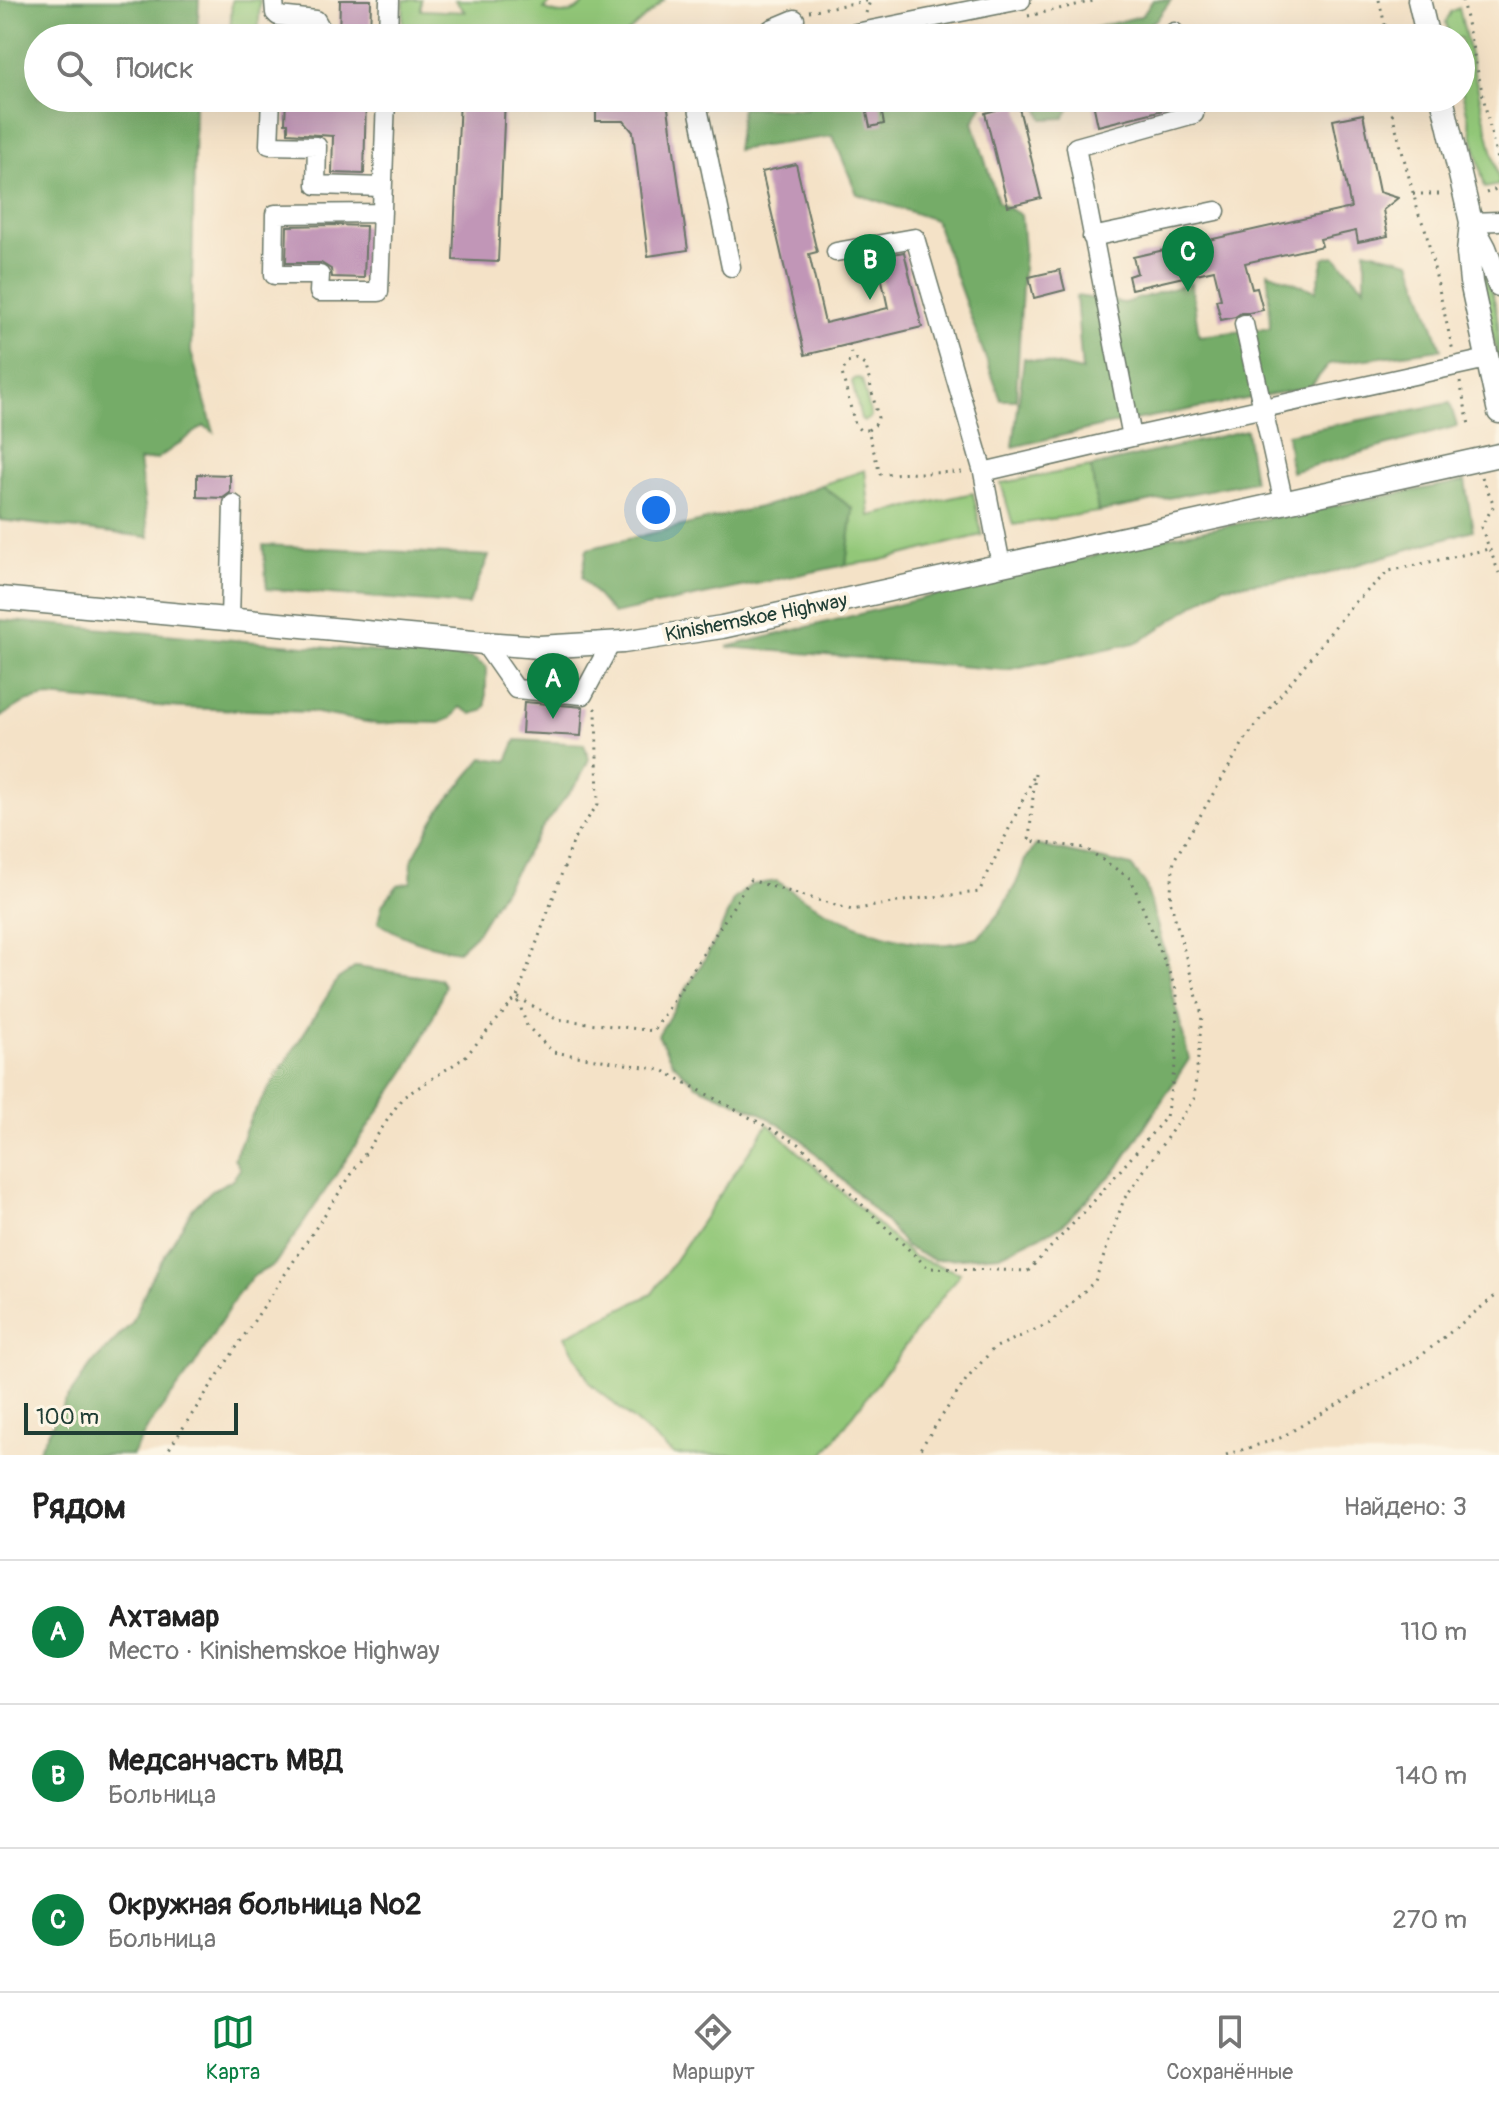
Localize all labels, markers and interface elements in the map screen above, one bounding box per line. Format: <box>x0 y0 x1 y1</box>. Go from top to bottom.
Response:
search box <box>24 24 1475 112</box>
icon: search <box>52 46 96 90</box>
text: Поиск <box>116 50 194 87</box>
pin: C <box>1162 226 1214 292</box>
pin: B <box>844 234 896 300</box>
your location <box>636 490 676 530</box>
street label: Kinishemskoe Highway <box>663 587 850 647</box>
pin: A <box>527 653 579 719</box>
scale bar <box>24 1399 238 1435</box>
text: 100 m <box>36 1403 99 1431</box>
text: Рядом <box>32 1486 126 1529</box>
text: Найдено: 3 <box>1344 1491 1467 1523</box>
text: Ахтамар <box>108 1598 219 1635</box>
text: A <box>50 1616 66 1648</box>
text: 110 m <box>1400 1616 1467 1648</box>
text: Место · Kinishemskoe Highway <box>108 1635 440 1667</box>
text: Медсанчасть МВД <box>108 1742 342 1779</box>
text: B <box>51 1760 65 1792</box>
text: 140 m <box>1395 1760 1467 1792</box>
text: Больница <box>108 1779 216 1811</box>
text: Окружная больница №2 <box>108 1886 422 1923</box>
text: C <box>50 1904 66 1936</box>
text: 270 m <box>1392 1904 1467 1936</box>
text: Больница <box>108 1923 216 1955</box>
tab: Карта <box>206 2010 260 2086</box>
tab: Маршрут <box>672 2010 755 2086</box>
tab: Сохранённые <box>1166 2010 1293 2086</box>

